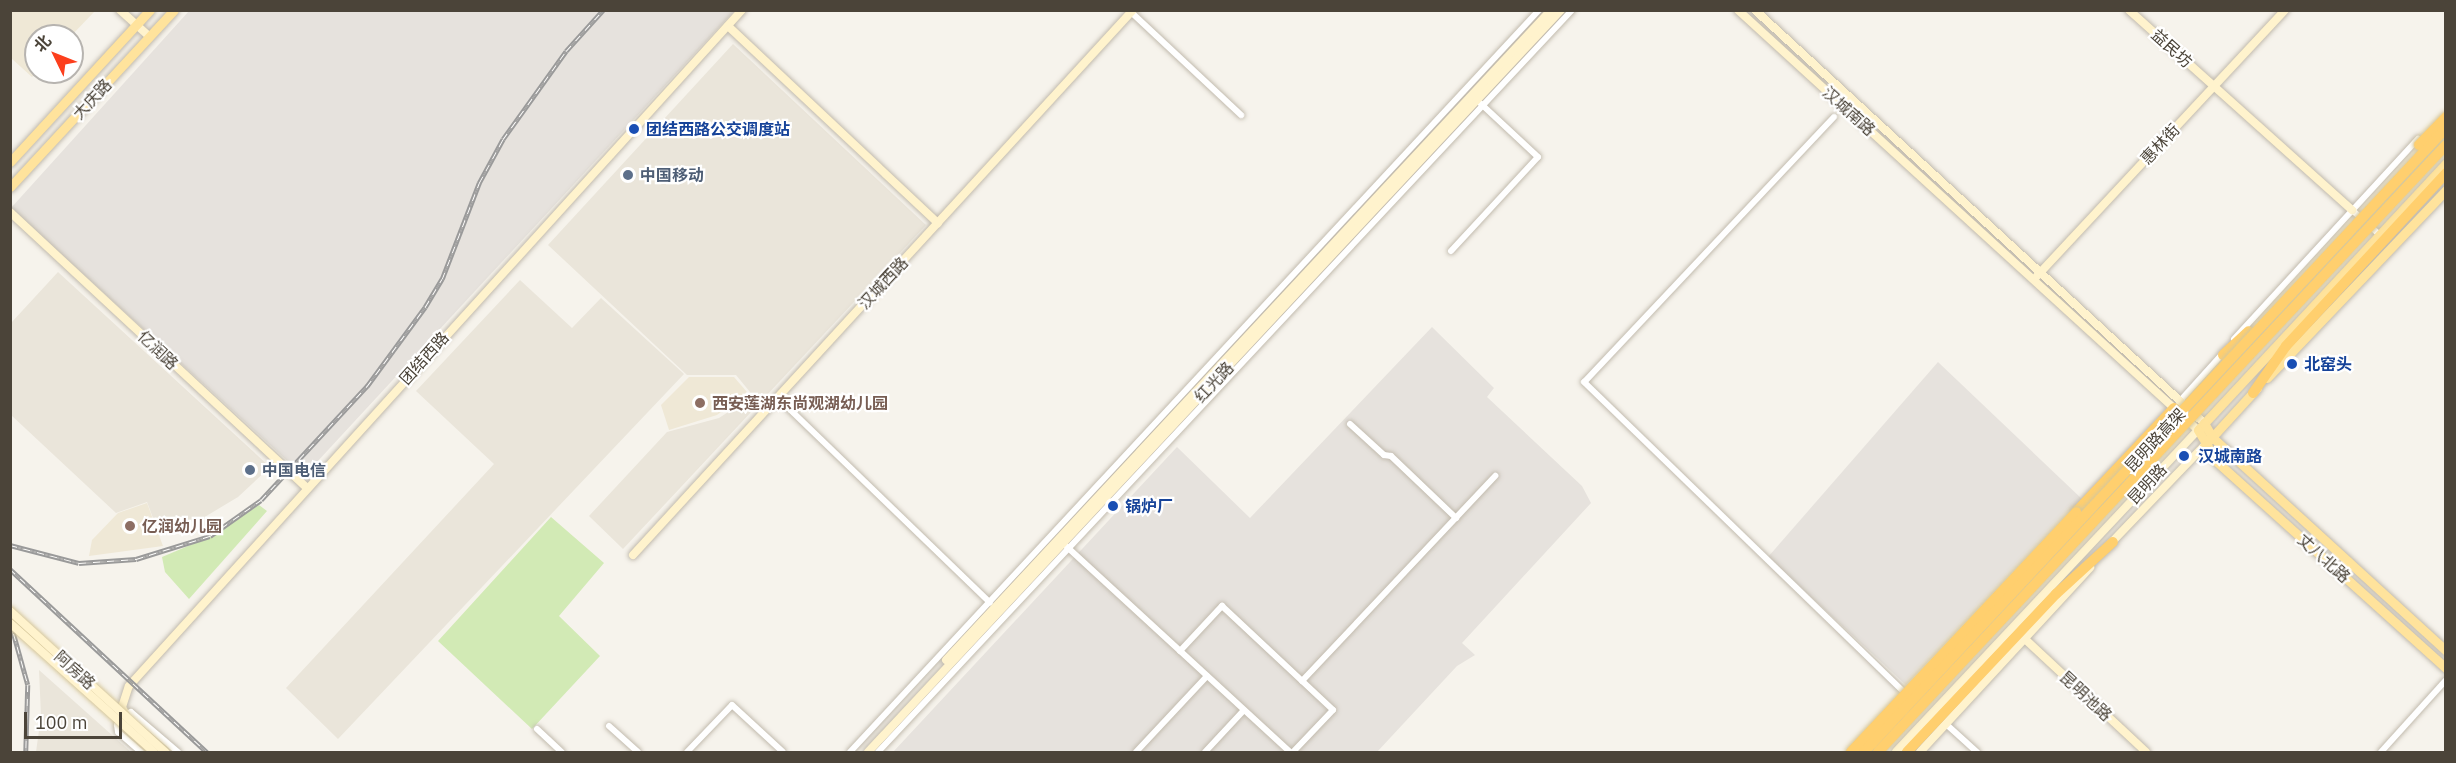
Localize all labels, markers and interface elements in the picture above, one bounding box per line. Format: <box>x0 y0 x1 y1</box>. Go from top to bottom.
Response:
north arrow <box>24 24 84 84</box>
street label: 益民坊 <box>2148 25 2196 71</box>
text: 北 <box>30 30 55 56</box>
street label: 大庆路 <box>69 75 115 123</box>
street label: 汉城南路 <box>1819 82 1879 140</box>
place label: 团结西路公交调度站 <box>646 119 790 139</box>
street label: 惠林街 <box>2137 120 2183 168</box>
marker: 团结西路公交调度站 <box>627 122 641 136</box>
place label: 中国移动 <box>640 165 704 185</box>
marker: 中国移动 <box>621 168 635 182</box>
street label: 汉城西路 <box>854 253 912 313</box>
street label: 亿润路 <box>134 327 182 373</box>
street label: 团结西路 <box>395 328 453 388</box>
place label: 北窑头 <box>2304 354 2352 374</box>
marker: 北窑头 <box>2285 357 2299 371</box>
street label: 红光路 <box>1191 358 1237 406</box>
place label: 西安莲湖东尚观湖幼儿园 <box>712 393 888 413</box>
marker: 西安莲湖东尚观湖幼儿园 <box>693 396 707 410</box>
street label: 昆明路高架 <box>2121 404 2189 476</box>
place label: 汉城南路 <box>2198 446 2262 466</box>
marker: 汉城南路 <box>2175 447 2193 465</box>
place label: 中国电信 <box>262 460 326 480</box>
street label: 昆明路 <box>2124 460 2170 508</box>
marker: 中国电信 <box>243 463 257 477</box>
place label: 锅炉厂 <box>1125 496 1173 516</box>
marker: 锅炉厂 <box>1106 499 1120 513</box>
place label: 亿润幼儿园 <box>142 516 222 536</box>
marker: 亿润幼儿园 <box>123 519 137 533</box>
street label: 丈八北路 <box>2294 529 2354 587</box>
street label: 阿房路 <box>51 647 99 693</box>
street label: 昆明池路 <box>2056 667 2116 725</box>
scale bar <box>27 700 124 738</box>
text: 100 m <box>35 711 87 734</box>

